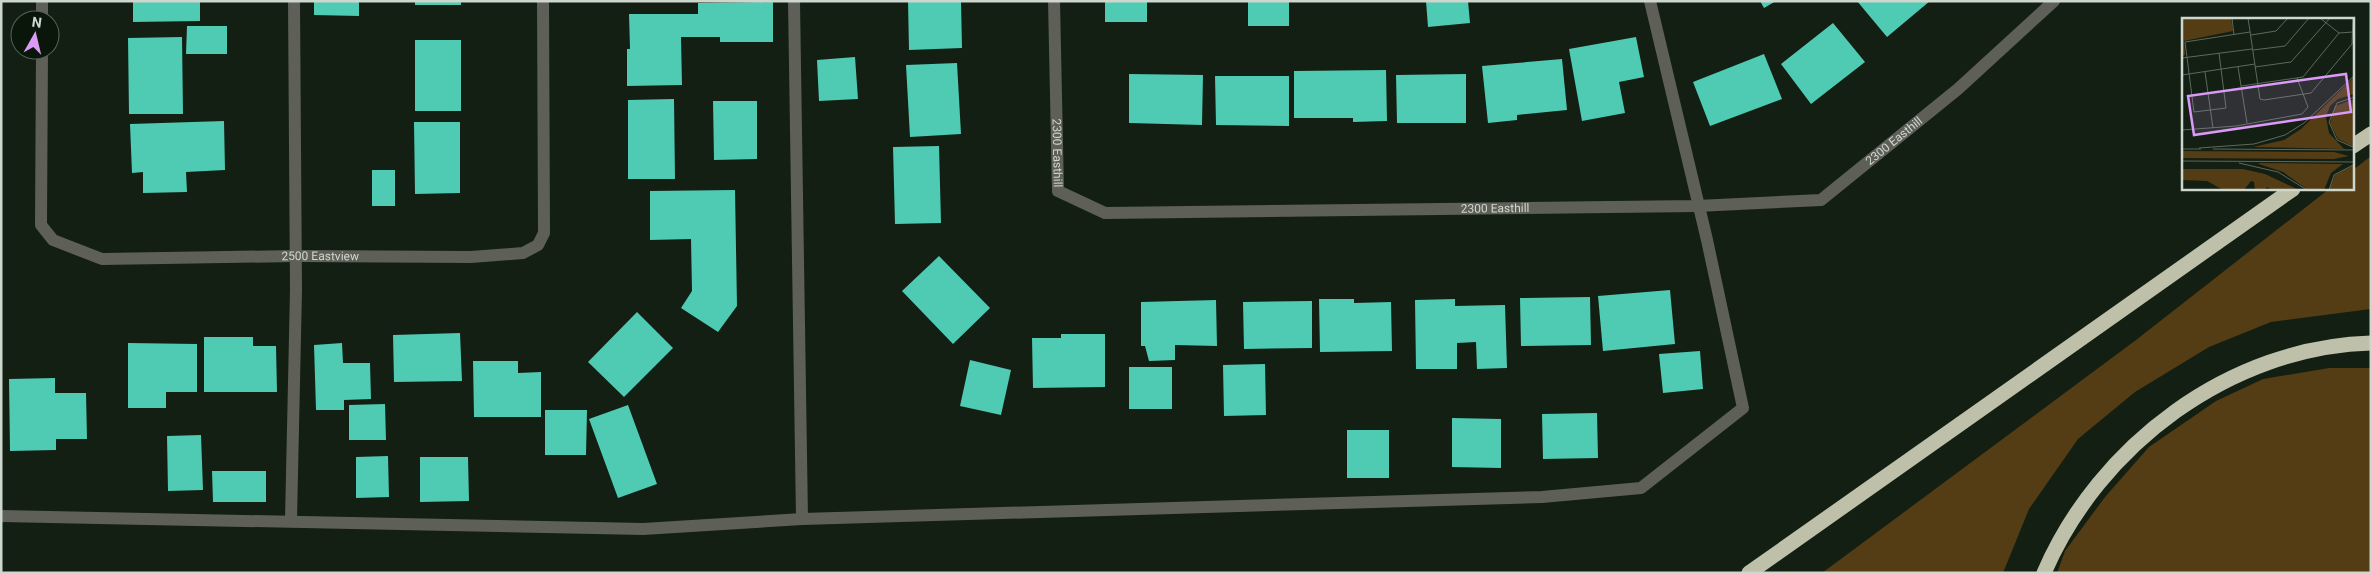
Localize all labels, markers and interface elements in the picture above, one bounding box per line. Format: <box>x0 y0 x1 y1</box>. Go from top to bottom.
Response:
north arrow <box>10 10 60 60</box>
text: N <box>31 14 43 31</box>
inset map <box>2182 18 2354 190</box>
street label: 2300 Easthill <box>1863 114 1925 168</box>
street label: 2300 Easthill <box>1049 118 1065 188</box>
street label: 2300 Easthill <box>1461 201 1530 216</box>
street label: 2500 Eastview <box>281 249 359 263</box>

